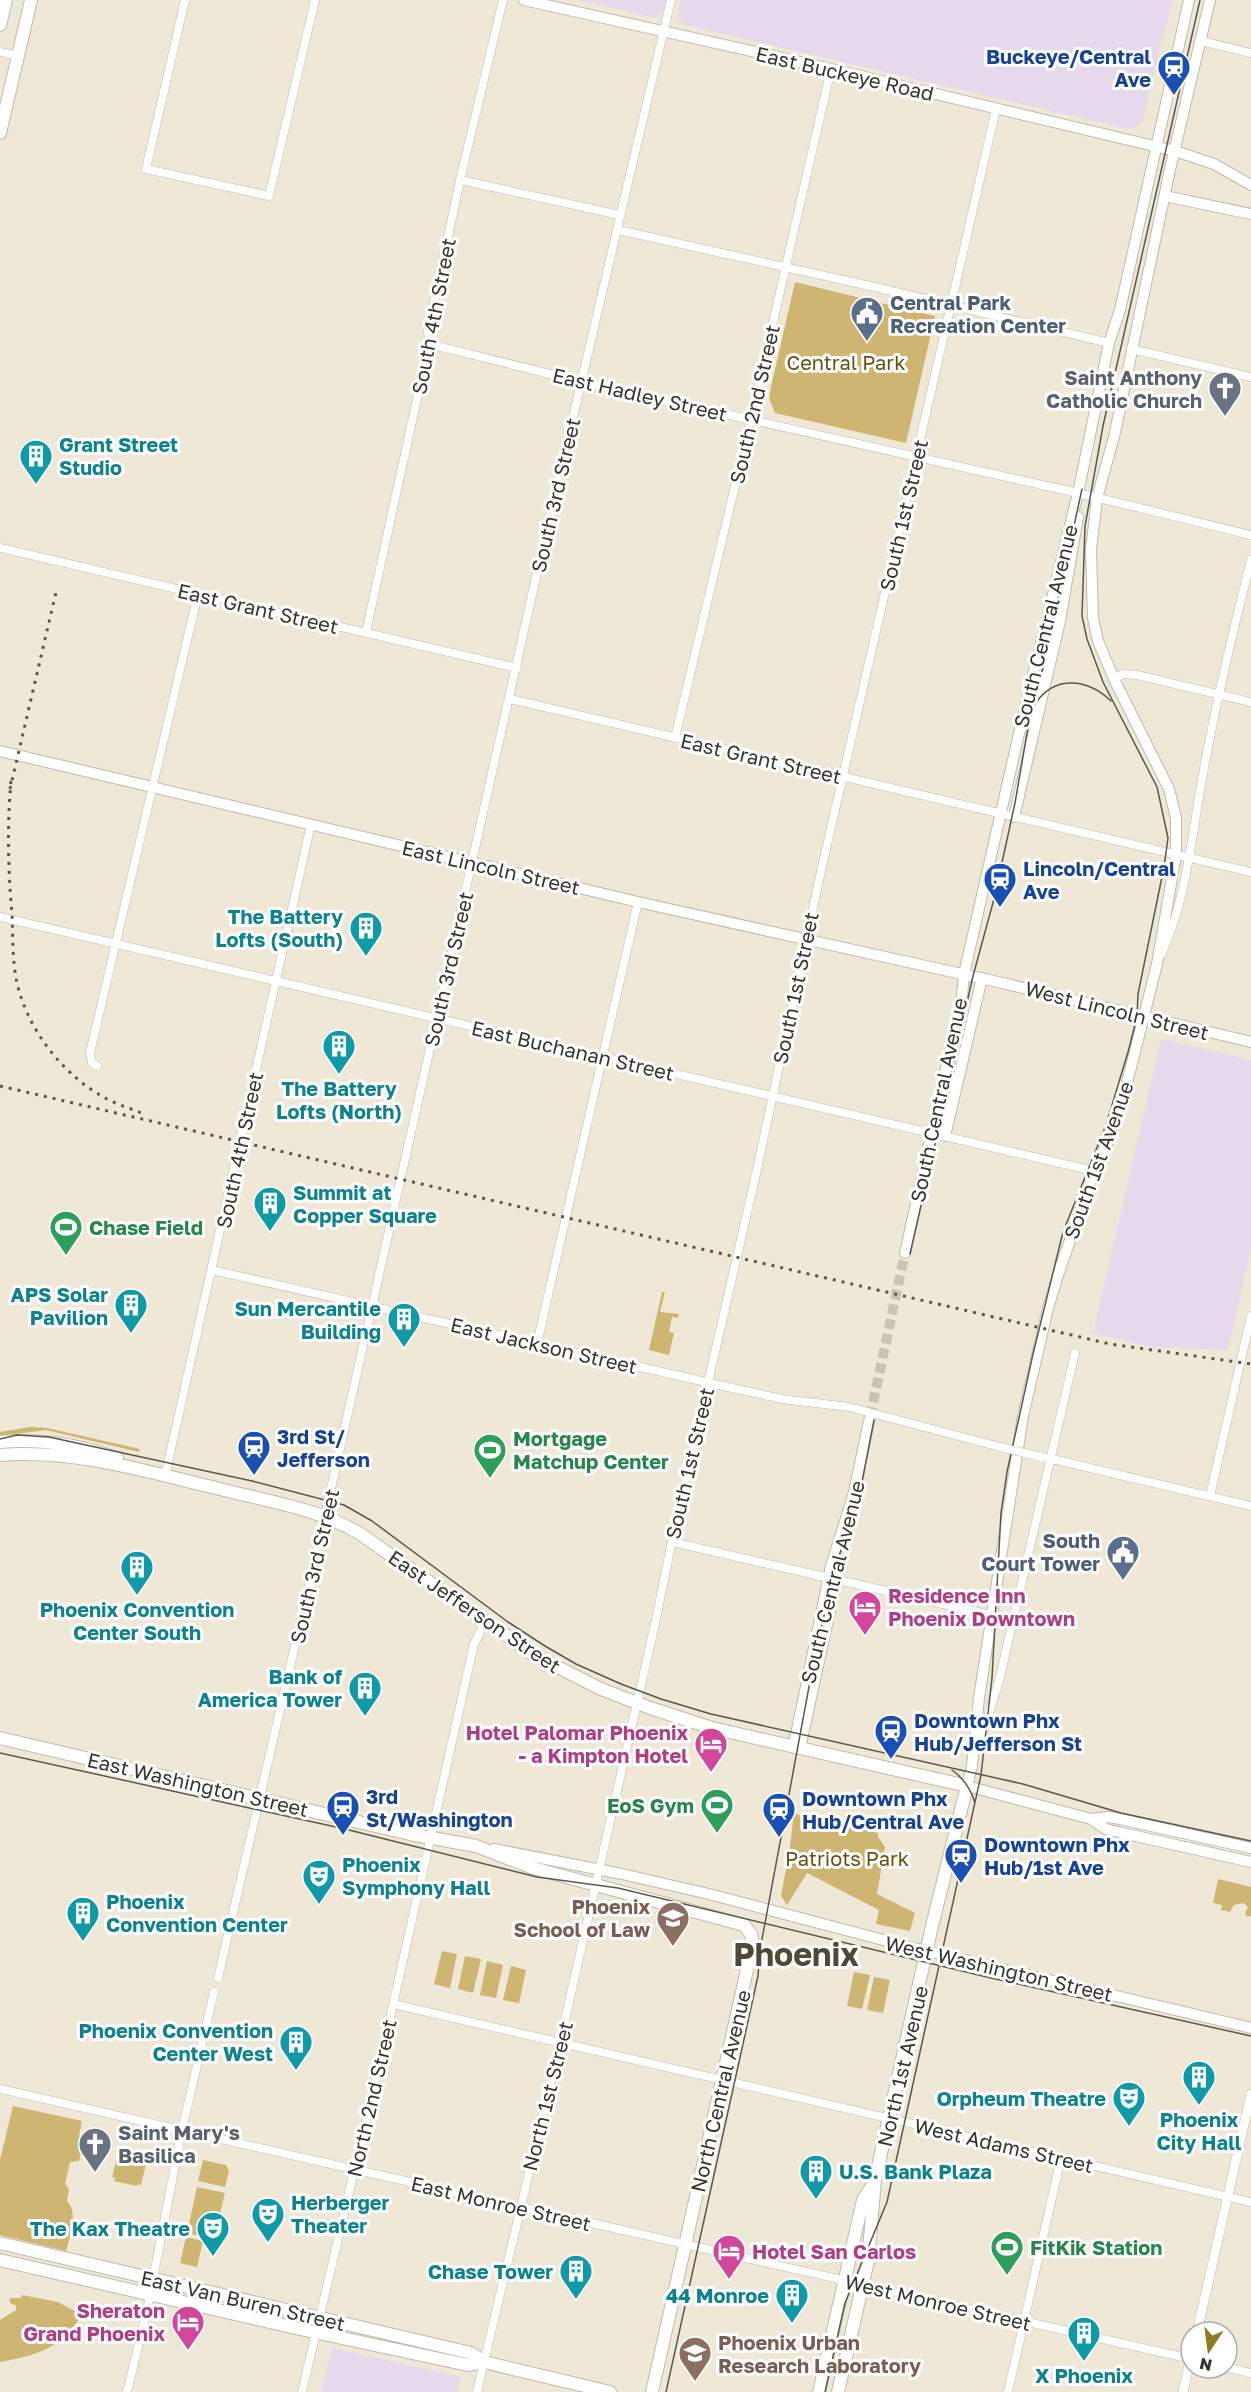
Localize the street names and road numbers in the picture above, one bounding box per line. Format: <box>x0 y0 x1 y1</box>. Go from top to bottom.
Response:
street label: East Buckeye Road <box>754 41 936 105</box>
street label: South 4th Street <box>406 236 460 396</box>
street label: South 2nd Street <box>724 322 784 486</box>
street label: East Hadley Street <box>550 362 730 426</box>
street label: South 3rd Street <box>526 415 584 575</box>
street label: South 1st Street <box>874 437 932 593</box>
street label: South Central Avenue <box>1008 522 1082 730</box>
street label: East Grant Street <box>175 578 341 638</box>
street label: East Grant Street <box>678 728 844 788</box>
street label: East Lincoln Street <box>400 835 582 899</box>
street label: South 3rd Street <box>419 889 477 1049</box>
street label: South 1st Street <box>767 910 823 1066</box>
street label: West Lincoln Street <box>1023 976 1211 1044</box>
street label: South Central Avenue <box>905 996 971 1204</box>
street label: East Buchanan Street <box>469 1015 677 1085</box>
street label: South 4th Street <box>211 1070 267 1230</box>
street label: South 1st Avenue <box>1058 1078 1138 1242</box>
street label: East Jackson Street <box>448 1312 640 1378</box>
street label: South 1st Street <box>660 1385 718 1541</box>
street label: South Central Avenue <box>795 1478 869 1686</box>
street label: South 3rd Street <box>285 1486 343 1646</box>
street label: East Jefferson Street <box>384 1544 566 1678</box>
street label: East Washington Street <box>85 1747 311 1821</box>
street label: West Washington Street <box>883 1930 1115 2006</box>
street label: North 1st Avenue <box>872 1983 932 2149</box>
street label: North Central Avenue <box>685 1987 755 2195</box>
street label: North 2nd Street <box>341 2017 401 2179</box>
street label: North 1st Street <box>517 2019 577 2173</box>
street label: West Adams Street <box>912 2113 1096 2177</box>
street label: East Monroe Street <box>409 2171 593 2235</box>
street label: East Van Buren Street <box>139 2265 347 2335</box>
street label: West Monroe Street <box>842 2269 1034 2335</box>

